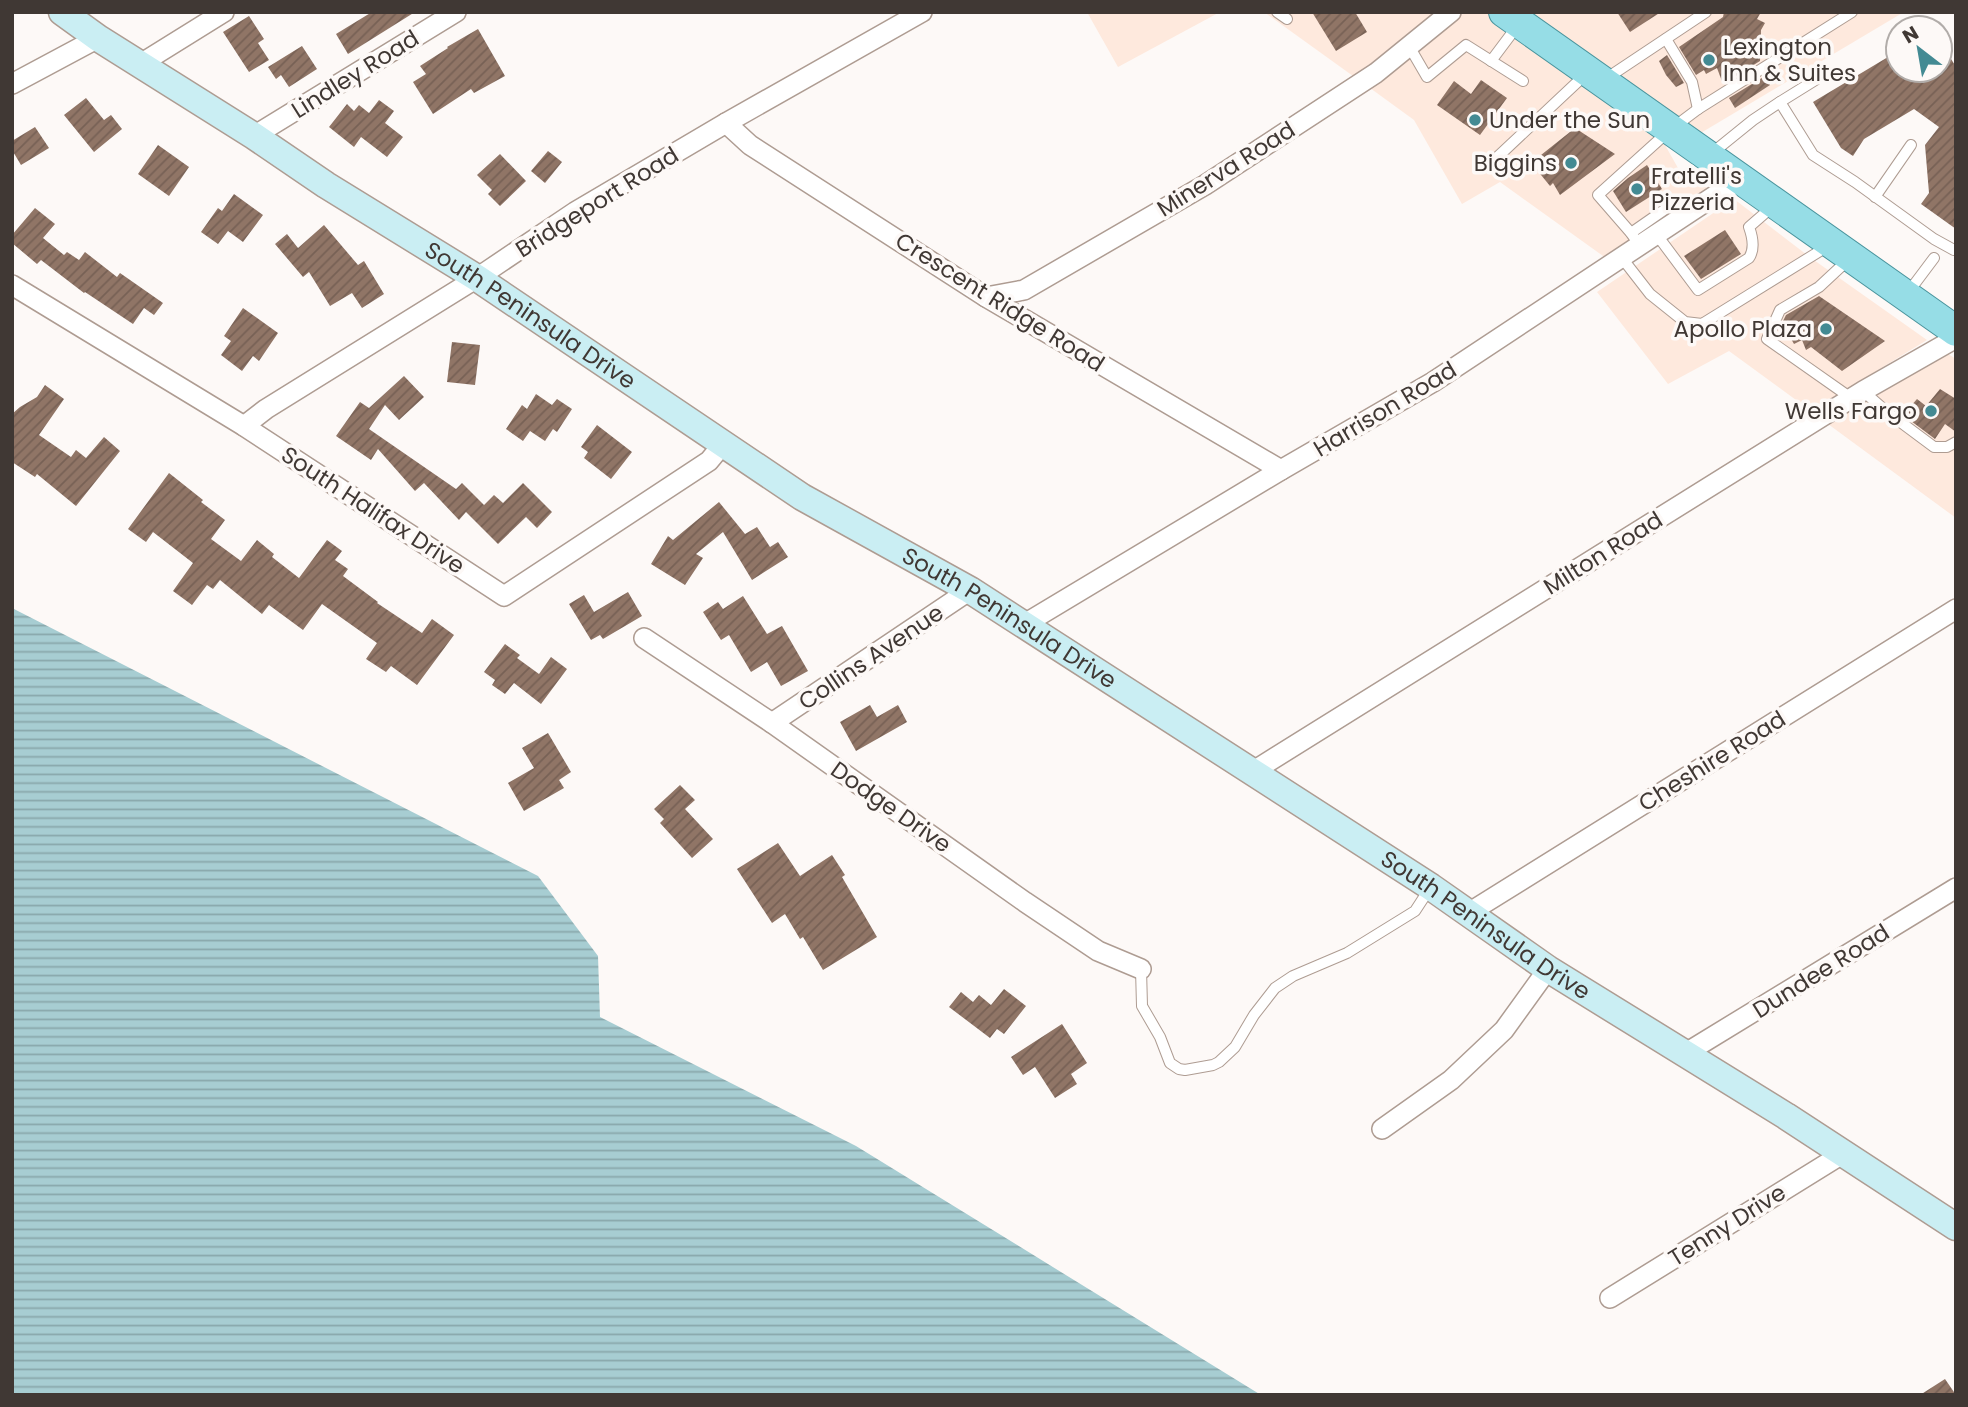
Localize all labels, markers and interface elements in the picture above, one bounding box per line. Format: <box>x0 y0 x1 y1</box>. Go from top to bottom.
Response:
north arrow <box>1884 14 1954 84</box>
text: N <box>1897 20 1924 50</box>
street label: Lindley Road <box>285 22 425 126</box>
place label: Lexington Inn & Suites <box>1723 31 1856 89</box>
marker: Lexington Inn & Suites <box>1701 52 1717 68</box>
place label: Under the Sun <box>1489 104 1650 136</box>
marker: Under the Sun <box>1467 112 1483 128</box>
street label: Minerva Road <box>1151 114 1301 224</box>
street label: Bridgeport Road <box>509 139 685 265</box>
place label: Biggins <box>1474 147 1557 179</box>
marker: Biggins <box>1563 155 1579 171</box>
place label: Fratelli's Pizzeria <box>1651 160 1742 218</box>
marker: Fratelli's Pizzeria <box>1629 181 1645 197</box>
street label: Crescent Ridge Road <box>889 225 1111 379</box>
street label: South Peninsula Drive <box>419 234 642 397</box>
place label: Apollo Plaza <box>1674 313 1812 345</box>
marker: Apollo Plaza <box>1818 321 1834 337</box>
street label: Harrison Road <box>1307 354 1463 464</box>
place label: Wells Fargo <box>1785 395 1917 427</box>
marker: Wells Fargo <box>1923 403 1939 419</box>
street label: South Halifax Drive <box>275 439 471 581</box>
street label: Milton Road <box>1537 504 1669 602</box>
street label: South Peninsula Drive <box>896 539 1123 696</box>
street label: Collins Avenue <box>792 597 950 717</box>
street label: Cheshire Road <box>1632 703 1792 819</box>
street label: Dodge Drive <box>824 754 958 860</box>
street label: South Peninsula Drive <box>1375 843 1597 1007</box>
street label: Dundee Road <box>1746 916 1896 1026</box>
street label: Tenny Drive <box>1662 1176 1792 1274</box>

